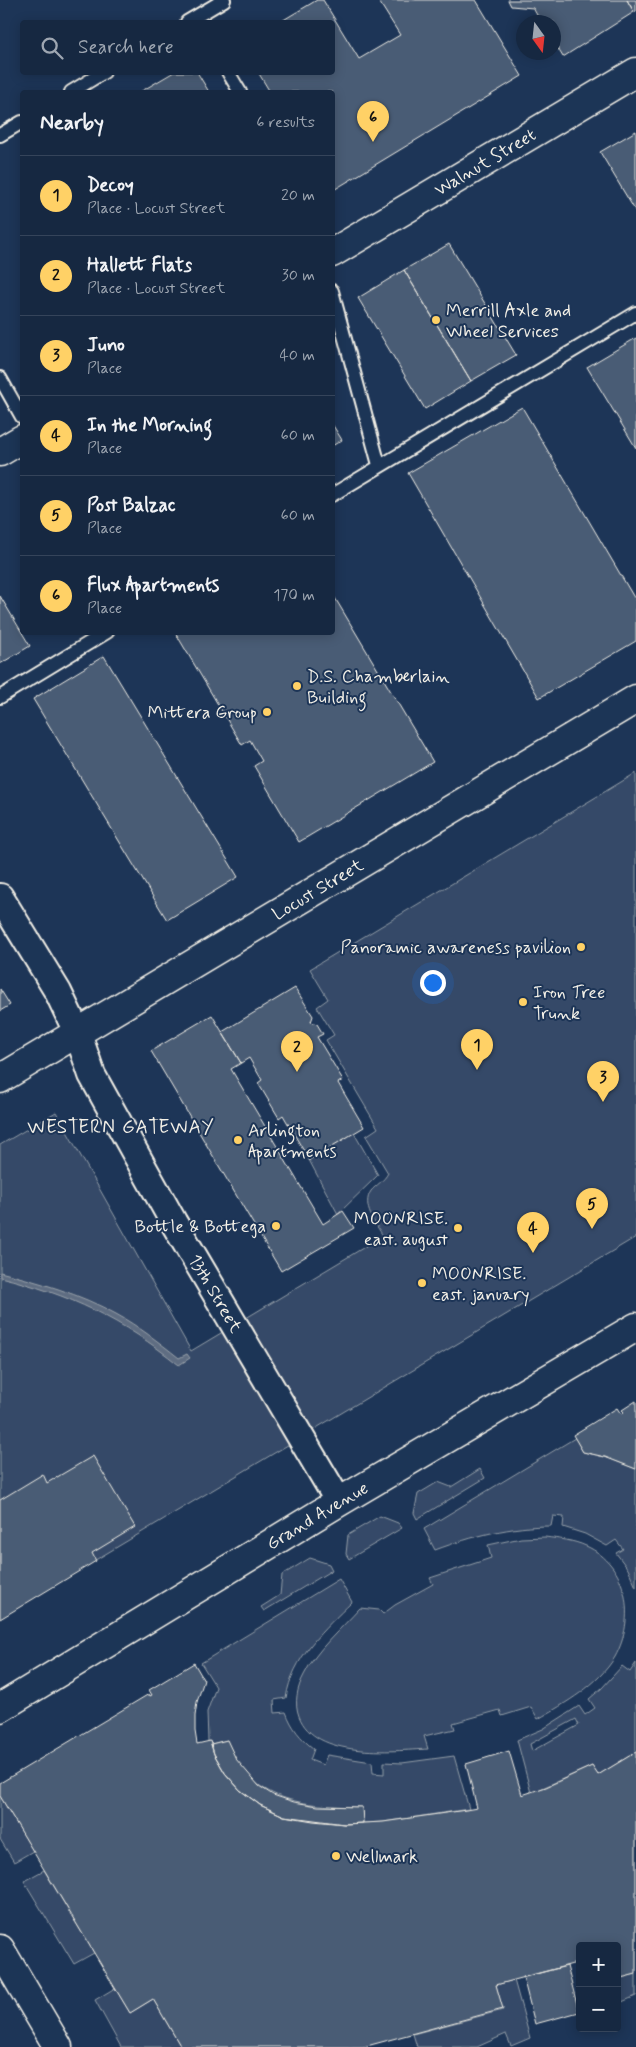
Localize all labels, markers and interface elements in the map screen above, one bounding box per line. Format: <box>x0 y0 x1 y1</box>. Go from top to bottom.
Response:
north arrow <box>516 15 561 60</box>
search box <box>20 20 335 75</box>
icon: search <box>38 34 66 62</box>
text: Search here <box>78 35 174 60</box>
pin: 6 <box>357 101 389 142</box>
text: Nearby <box>40 109 104 137</box>
text: 6 results <box>256 112 315 133</box>
street label: Walnut Street <box>430 123 541 202</box>
text: Decoy <box>87 173 134 198</box>
text: 1 <box>52 185 60 206</box>
text: 20 m <box>281 185 315 206</box>
text: Place · Locust Street <box>87 198 225 219</box>
text: Hallett Flats <box>87 253 192 278</box>
text: 2 <box>52 265 60 286</box>
text: 30 m <box>282 265 315 286</box>
text: Place · Locust Street <box>87 278 225 299</box>
place label: Merrill Axle and Wheel Services <box>446 299 571 344</box>
marker: Merrill Axle and Wheel Services <box>430 314 442 326</box>
text: Juno <box>87 333 125 358</box>
text: 3 <box>52 345 60 366</box>
text: 40 m <box>279 345 315 366</box>
text: Place <box>87 358 122 379</box>
text: In the Morning <box>87 413 212 438</box>
text: 4 <box>51 425 61 446</box>
text: 60 m <box>281 425 315 446</box>
text: Place <box>87 438 122 459</box>
text: Post Balzac <box>87 493 176 518</box>
text: 5 <box>51 505 61 526</box>
text: 60 m <box>281 505 315 526</box>
text: Place <box>87 518 122 539</box>
text: Flux Apartments <box>87 573 219 598</box>
text: 6 <box>52 585 60 606</box>
text: 170 m <box>273 585 315 606</box>
text: Place <box>87 598 122 619</box>
place label: D.S. Chamberlain Building <box>307 665 450 712</box>
marker: D.S. Chamberlain Building <box>291 680 303 692</box>
place label: Mittera Group <box>147 701 257 725</box>
marker: Mittera Group <box>261 706 273 718</box>
street label: Locust Street <box>268 853 369 927</box>
place label: Panoramic awareness pavilion <box>340 936 571 960</box>
marker: Panoramic awareness pavilion <box>575 941 587 953</box>
your location <box>420 970 446 996</box>
place label: Iron Tree Trunk <box>533 981 605 1026</box>
marker: Iron Tree Trunk <box>517 996 529 1008</box>
pin: 1 <box>461 1029 493 1070</box>
pin: 2 <box>281 1031 313 1072</box>
pin: 3 <box>587 1061 619 1102</box>
district label: WESTERN GATEWAY <box>27 1115 215 1140</box>
place label: Arlington Apartments <box>248 1119 336 1165</box>
marker: Arlington Apartments <box>232 1134 244 1146</box>
pin: 5 <box>576 1188 608 1229</box>
place label: MOONRISE. east. august <box>354 1207 449 1252</box>
pin: 4 <box>517 1212 549 1253</box>
place label: Bottle & Bottega <box>135 1215 266 1239</box>
marker: Bottle & Bottega <box>270 1220 282 1232</box>
marker: MOONRISE. east. august <box>452 1222 464 1234</box>
street label: 13th Street <box>182 1250 247 1338</box>
place label: MOONRISE. east. january <box>432 1262 530 1307</box>
marker: MOONRISE. east. january <box>416 1277 428 1289</box>
street label: Grand Avenue <box>262 1476 373 1556</box>
place label: Wellmark <box>346 1845 418 1869</box>
marker: Wellmark <box>330 1850 342 1862</box>
map controls <box>576 1942 621 2032</box>
button: + <box>576 1942 621 1987</box>
button: − <box>576 1987 621 2032</box>

